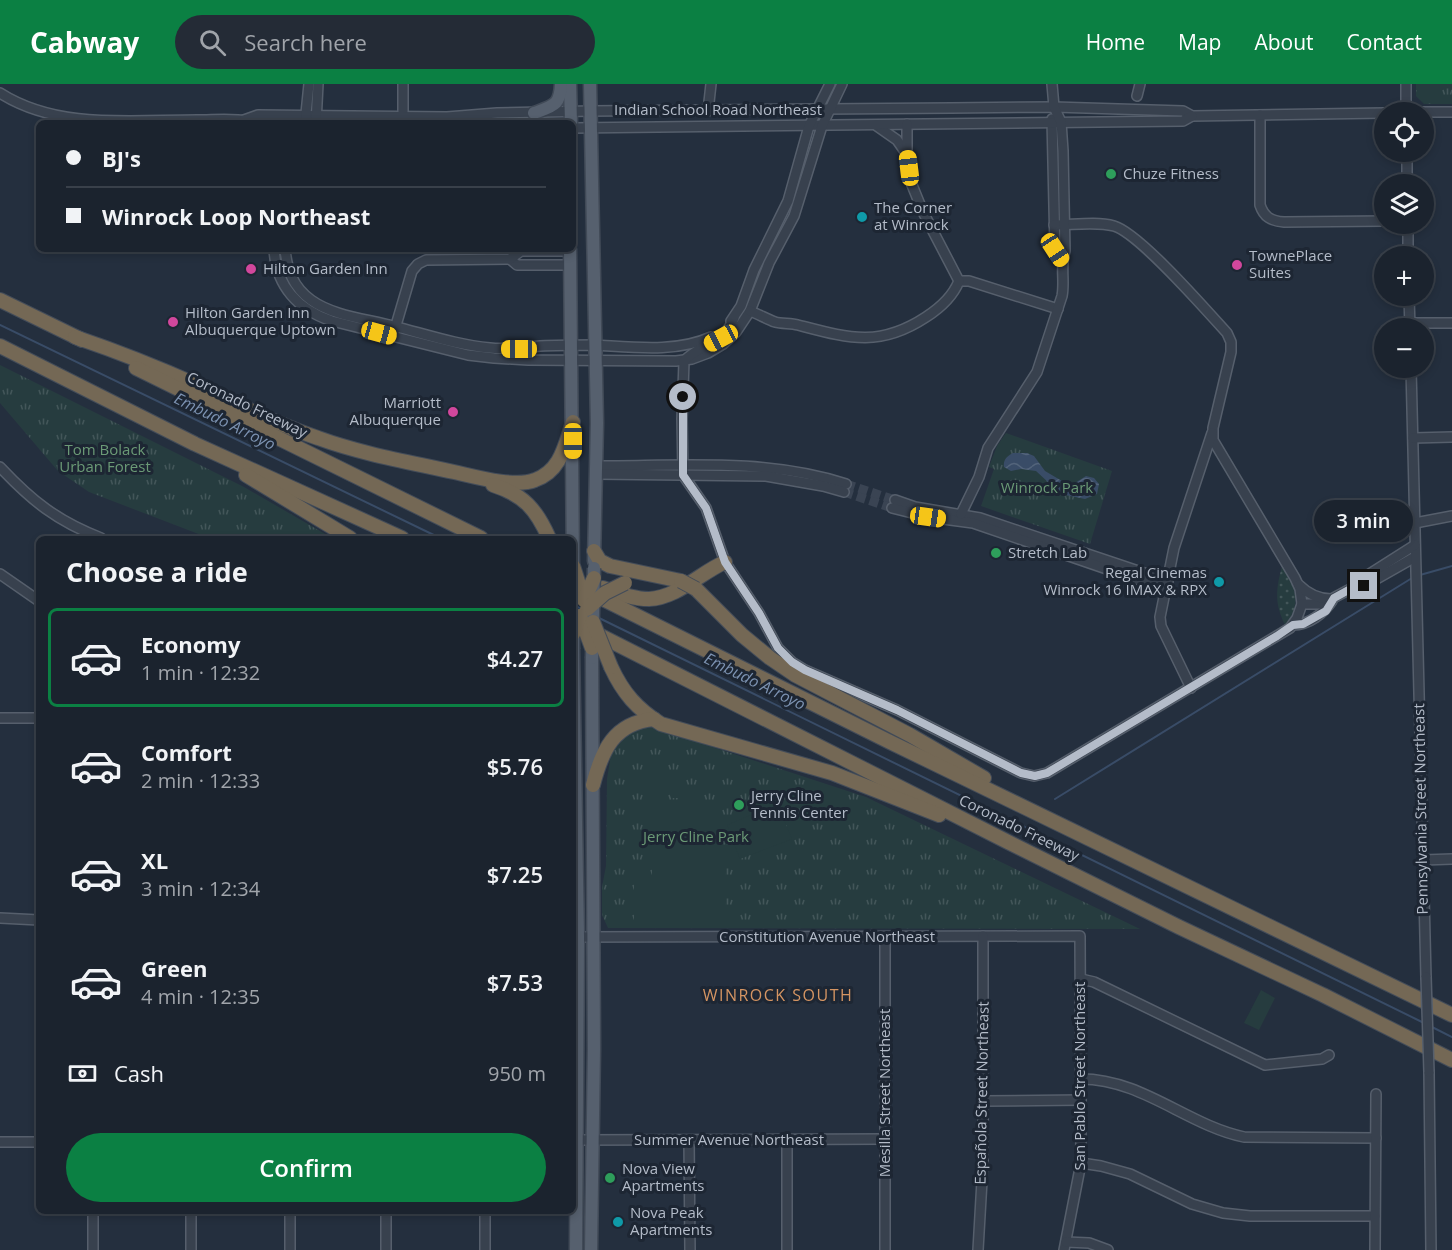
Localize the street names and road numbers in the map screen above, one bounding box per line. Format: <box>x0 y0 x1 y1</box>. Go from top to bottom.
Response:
street label: Indian School Road Northeast <box>614 99 822 119</box>
street label: Coronado Freeway <box>184 366 311 442</box>
street label: Pennsylvania Street Northeast <box>1408 703 1432 915</box>
street label: Coronado Freeway <box>956 789 1083 865</box>
street label: Constitution Avenue Northeast <box>719 926 935 946</box>
street label: San Pablo Street Northeast <box>1069 982 1089 1170</box>
street label: Española Street Northeast <box>969 1001 993 1185</box>
street label: Mesilla Street Northeast <box>874 1009 894 1177</box>
street label: Summer Avenue Northeast <box>634 1129 824 1149</box>

